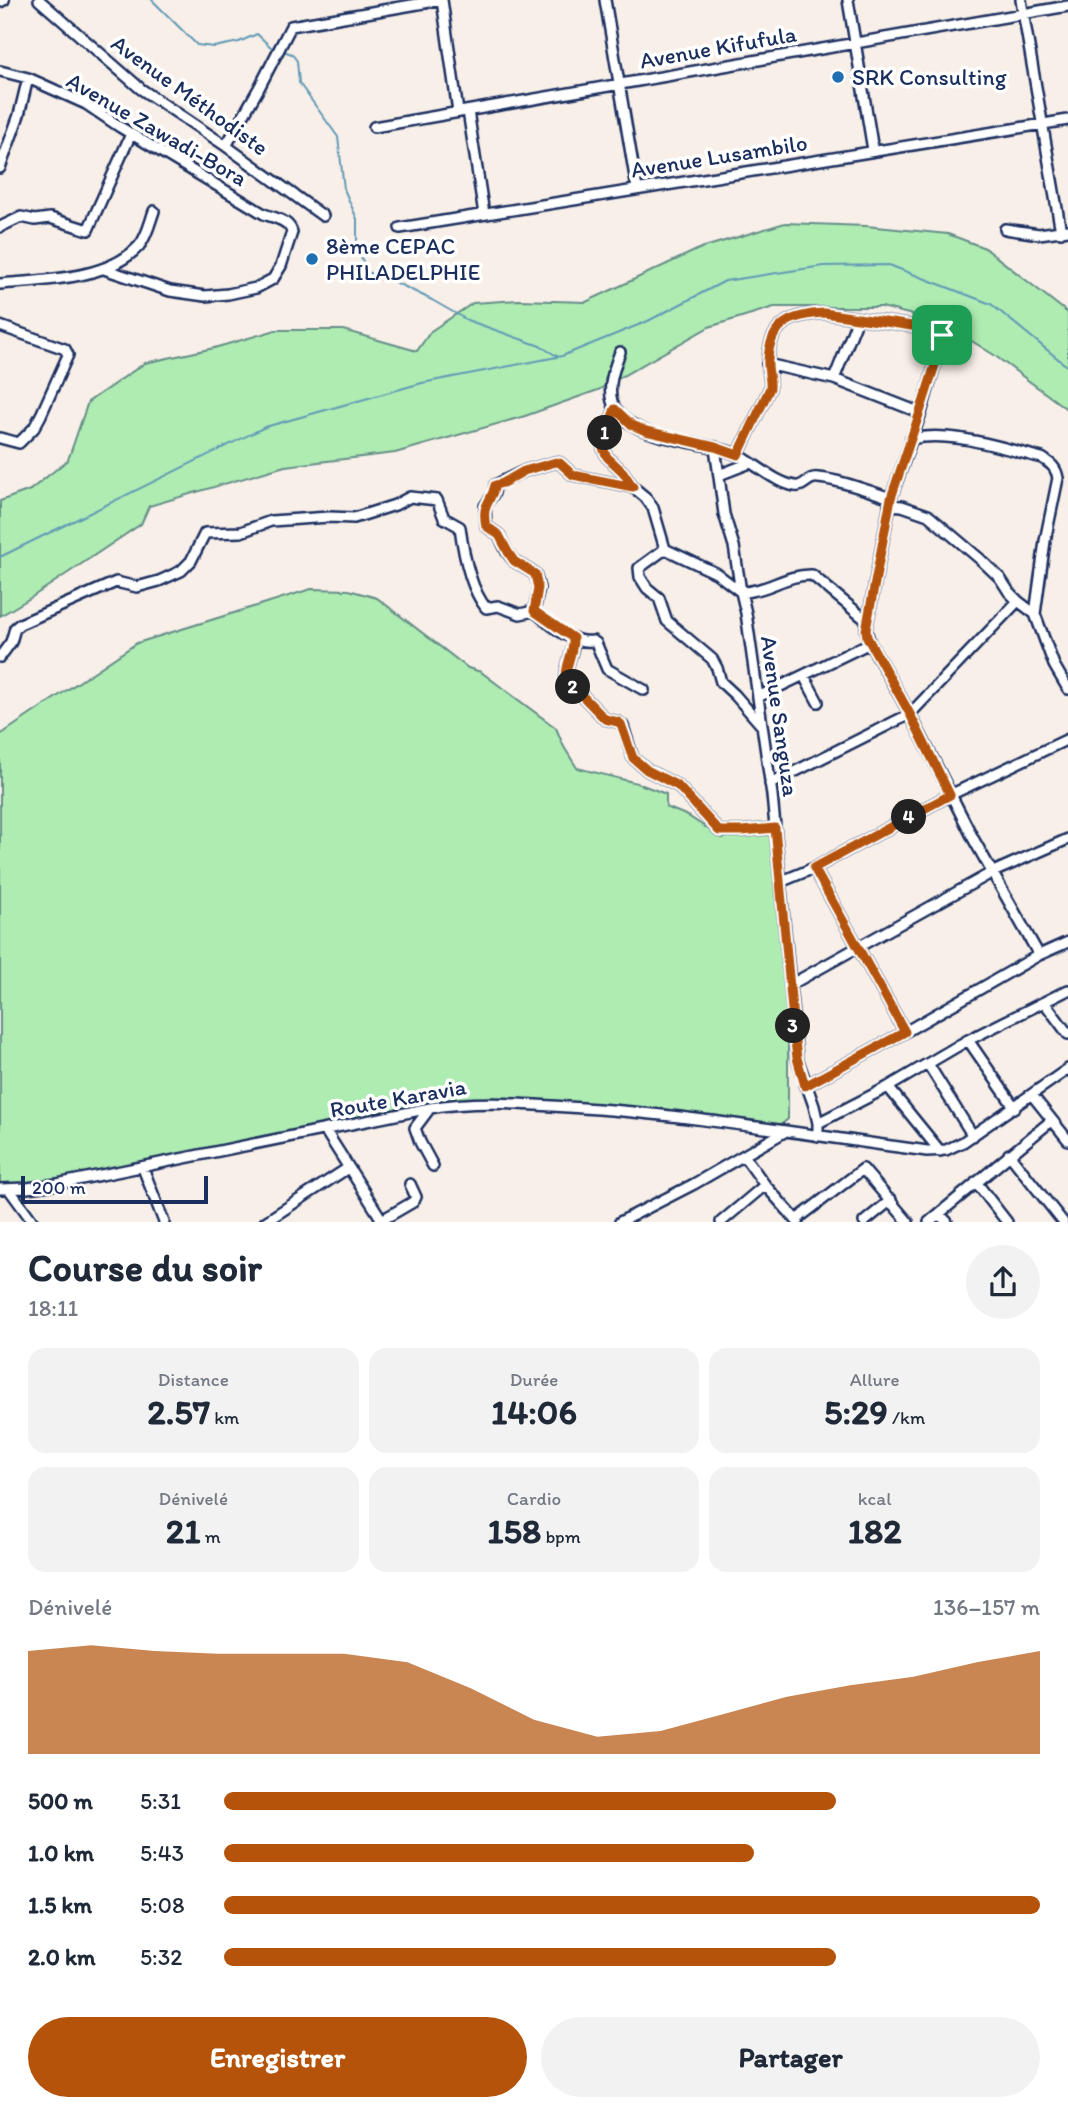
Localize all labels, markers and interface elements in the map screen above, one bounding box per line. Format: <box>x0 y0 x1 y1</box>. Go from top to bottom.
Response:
street label: Avenue Kifufula <box>637 19 799 75</box>
street label: Avenue Méthodiste <box>106 29 274 161</box>
place label: SRK Consulting <box>852 63 1007 91</box>
street label: Avenue Zawadi-Bora <box>62 66 252 192</box>
marker: SRK Consulting <box>830 69 846 85</box>
street label: Avenue Lusambilo <box>629 128 809 184</box>
place label: 8ème CEPAC PHILADELPHIE <box>326 232 480 286</box>
marker: 8ème CEPAC PHILADELPHIE <box>304 251 320 267</box>
pin <box>912 305 972 365</box>
icon: arrive <box>923 316 961 354</box>
pin: 1 <box>588 416 622 450</box>
text: 1 <box>600 421 609 444</box>
street label: Avenue Sanguza <box>755 634 805 798</box>
pin: 2 <box>556 670 590 704</box>
text: 2 <box>568 675 578 698</box>
pin: 4 <box>892 800 926 834</box>
text: 4 <box>903 805 914 828</box>
pin: 3 <box>776 1009 810 1044</box>
text: 3 <box>787 1014 798 1037</box>
street label: Route Karavia <box>328 1072 468 1124</box>
scale bar <box>21 1173 208 1205</box>
text: 200 m <box>32 1176 86 1199</box>
text: Course du soir <box>28 1245 262 1291</box>
button: share <box>966 1245 1040 1319</box>
text: 18:11 <box>28 1294 78 1322</box>
text: Distance <box>158 1368 229 1391</box>
text: Durée <box>510 1368 558 1391</box>
text: Allure <box>850 1368 900 1391</box>
text: 2.57 <box>147 1391 210 1433</box>
text: 14:06 <box>491 1391 577 1433</box>
text: 5:29 <box>824 1391 888 1433</box>
text: km <box>210 1406 239 1429</box>
text: /km <box>888 1406 925 1429</box>
text: Dénivelé <box>159 1487 228 1510</box>
text: Cardio <box>507 1487 561 1510</box>
text: kcal <box>858 1487 892 1510</box>
text: 21 <box>166 1510 201 1552</box>
text: 158 <box>487 1510 541 1552</box>
text: 182 <box>848 1510 902 1552</box>
text: m <box>201 1525 221 1548</box>
text: bpm <box>541 1525 581 1548</box>
text: Dénivelé <box>28 1593 112 1621</box>
text: 136–157 m <box>933 1593 1040 1621</box>
text: 500 m <box>28 1787 93 1815</box>
text: 5:31 <box>140 1787 181 1815</box>
text: 1.0 km <box>28 1839 94 1867</box>
text: 5:43 <box>140 1839 184 1867</box>
text: 1.5 km <box>28 1891 92 1919</box>
text: 5:08 <box>140 1891 184 1919</box>
text: 2.0 km <box>28 1943 96 1971</box>
text: 5:32 <box>140 1943 182 1971</box>
button: Enregistrer <box>28 2017 527 2097</box>
button: Partager <box>541 2017 1040 2097</box>

